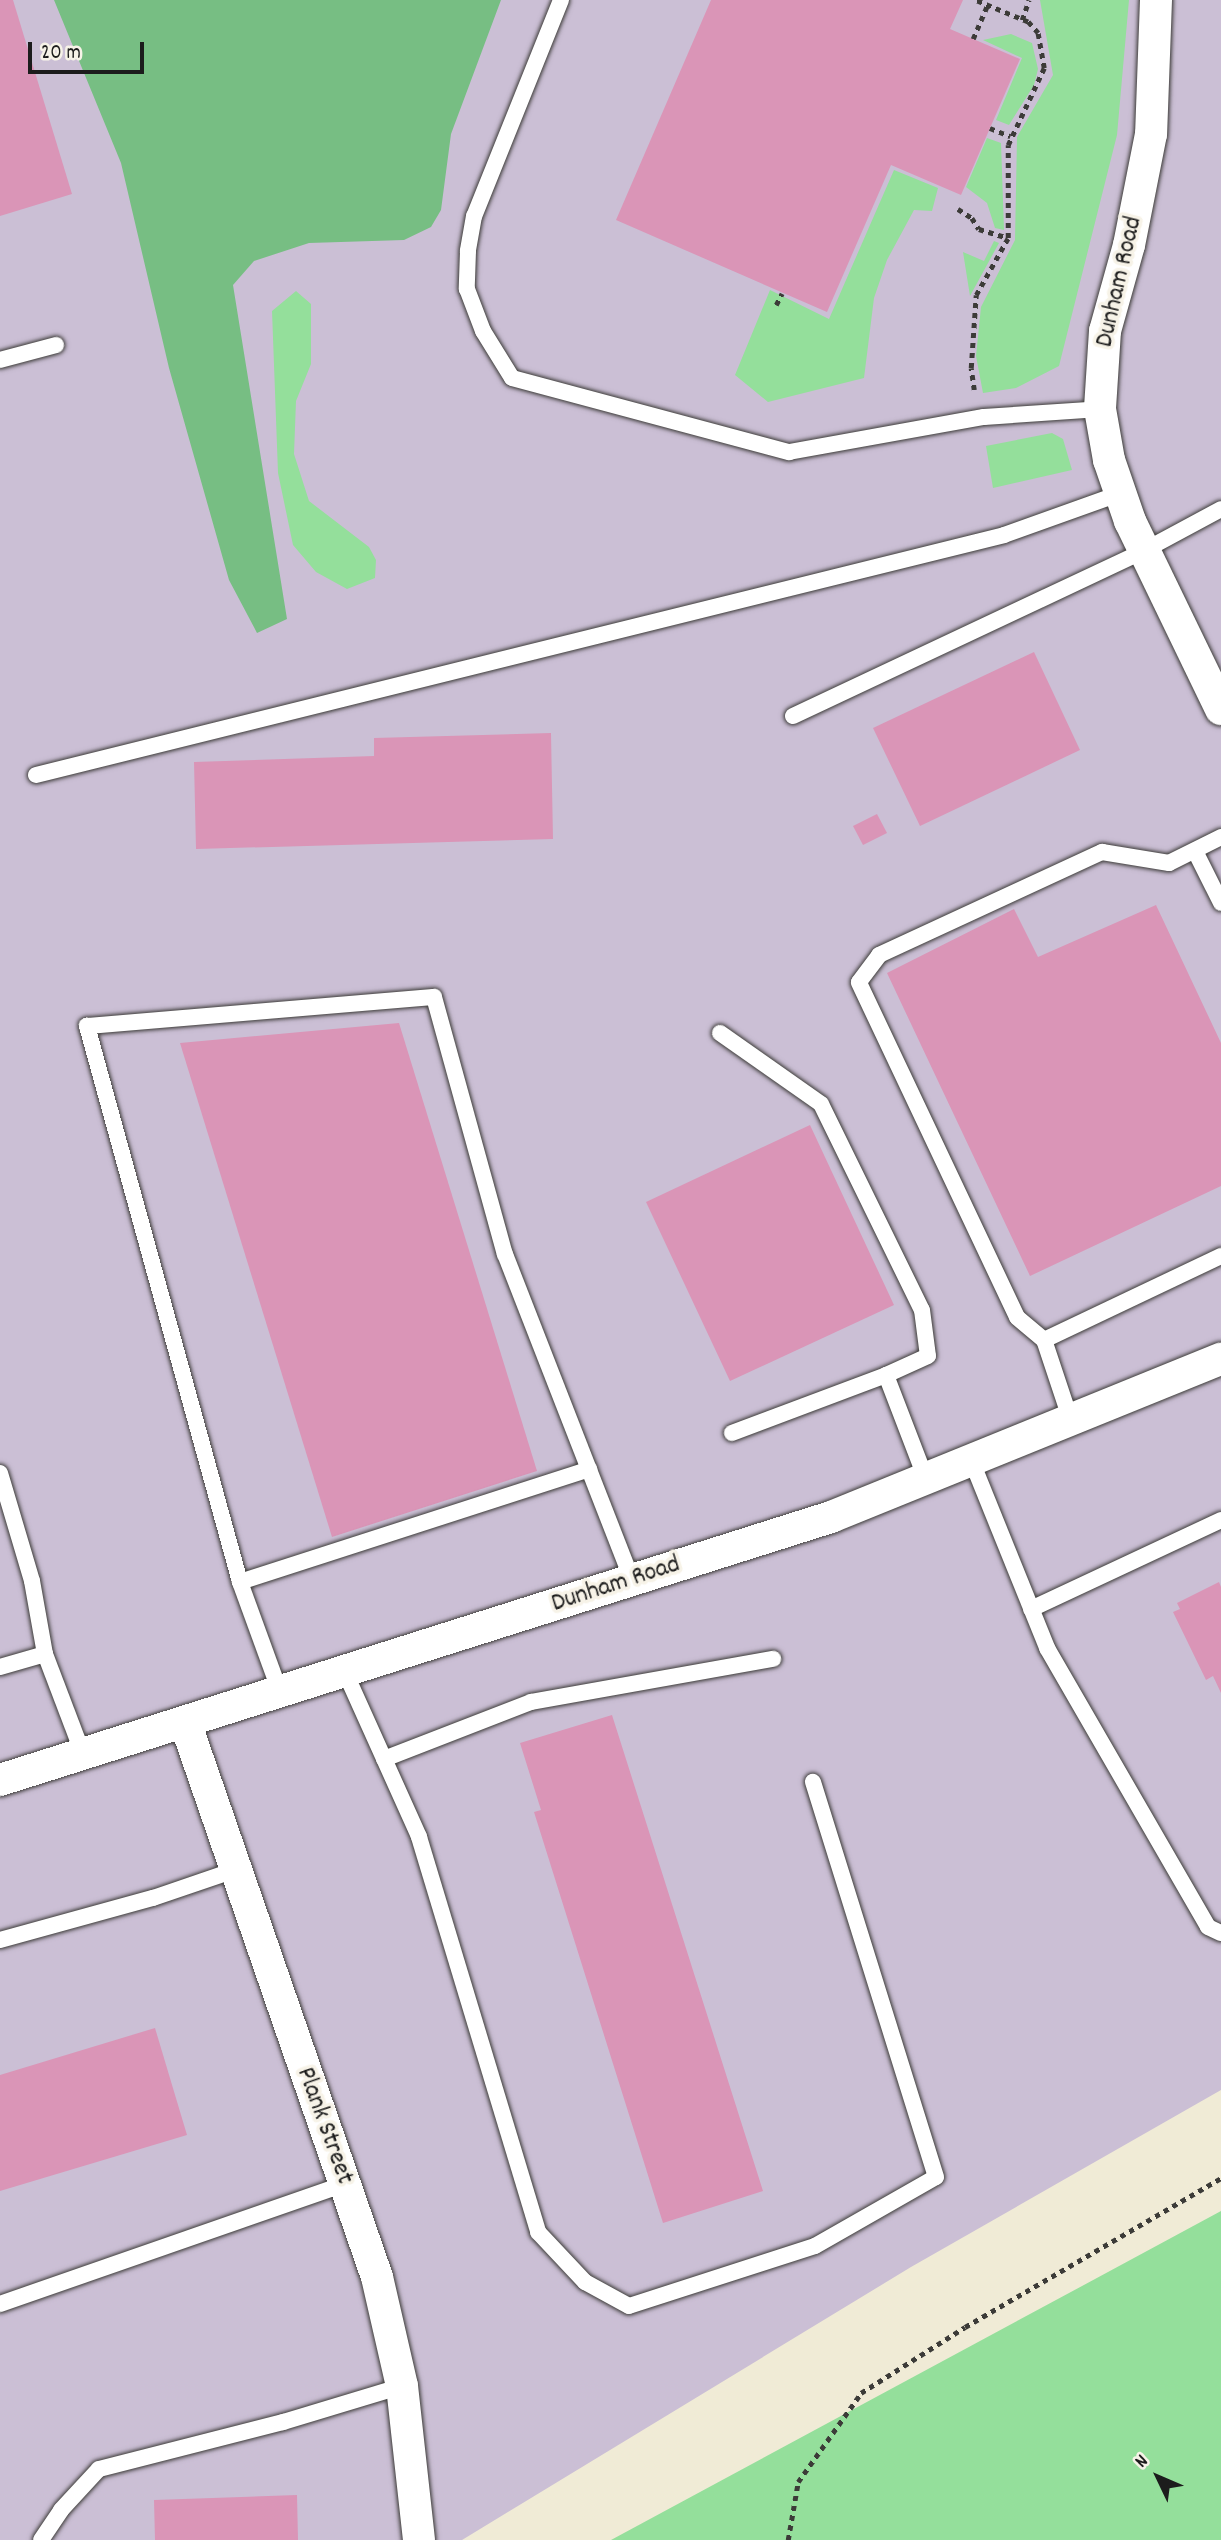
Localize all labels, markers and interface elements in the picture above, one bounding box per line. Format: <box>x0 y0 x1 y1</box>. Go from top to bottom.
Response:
scale bar <box>32 28 147 72</box>
text: 20 m <box>41 39 81 69</box>
street label: Dunham Road <box>1090 214 1150 350</box>
street label: Dunham Road <box>548 1550 684 1620</box>
street label: Plank Street <box>288 2063 360 2189</box>
north arrow <box>1123 2442 1193 2512</box>
text: N <box>1130 2449 1156 2475</box>

